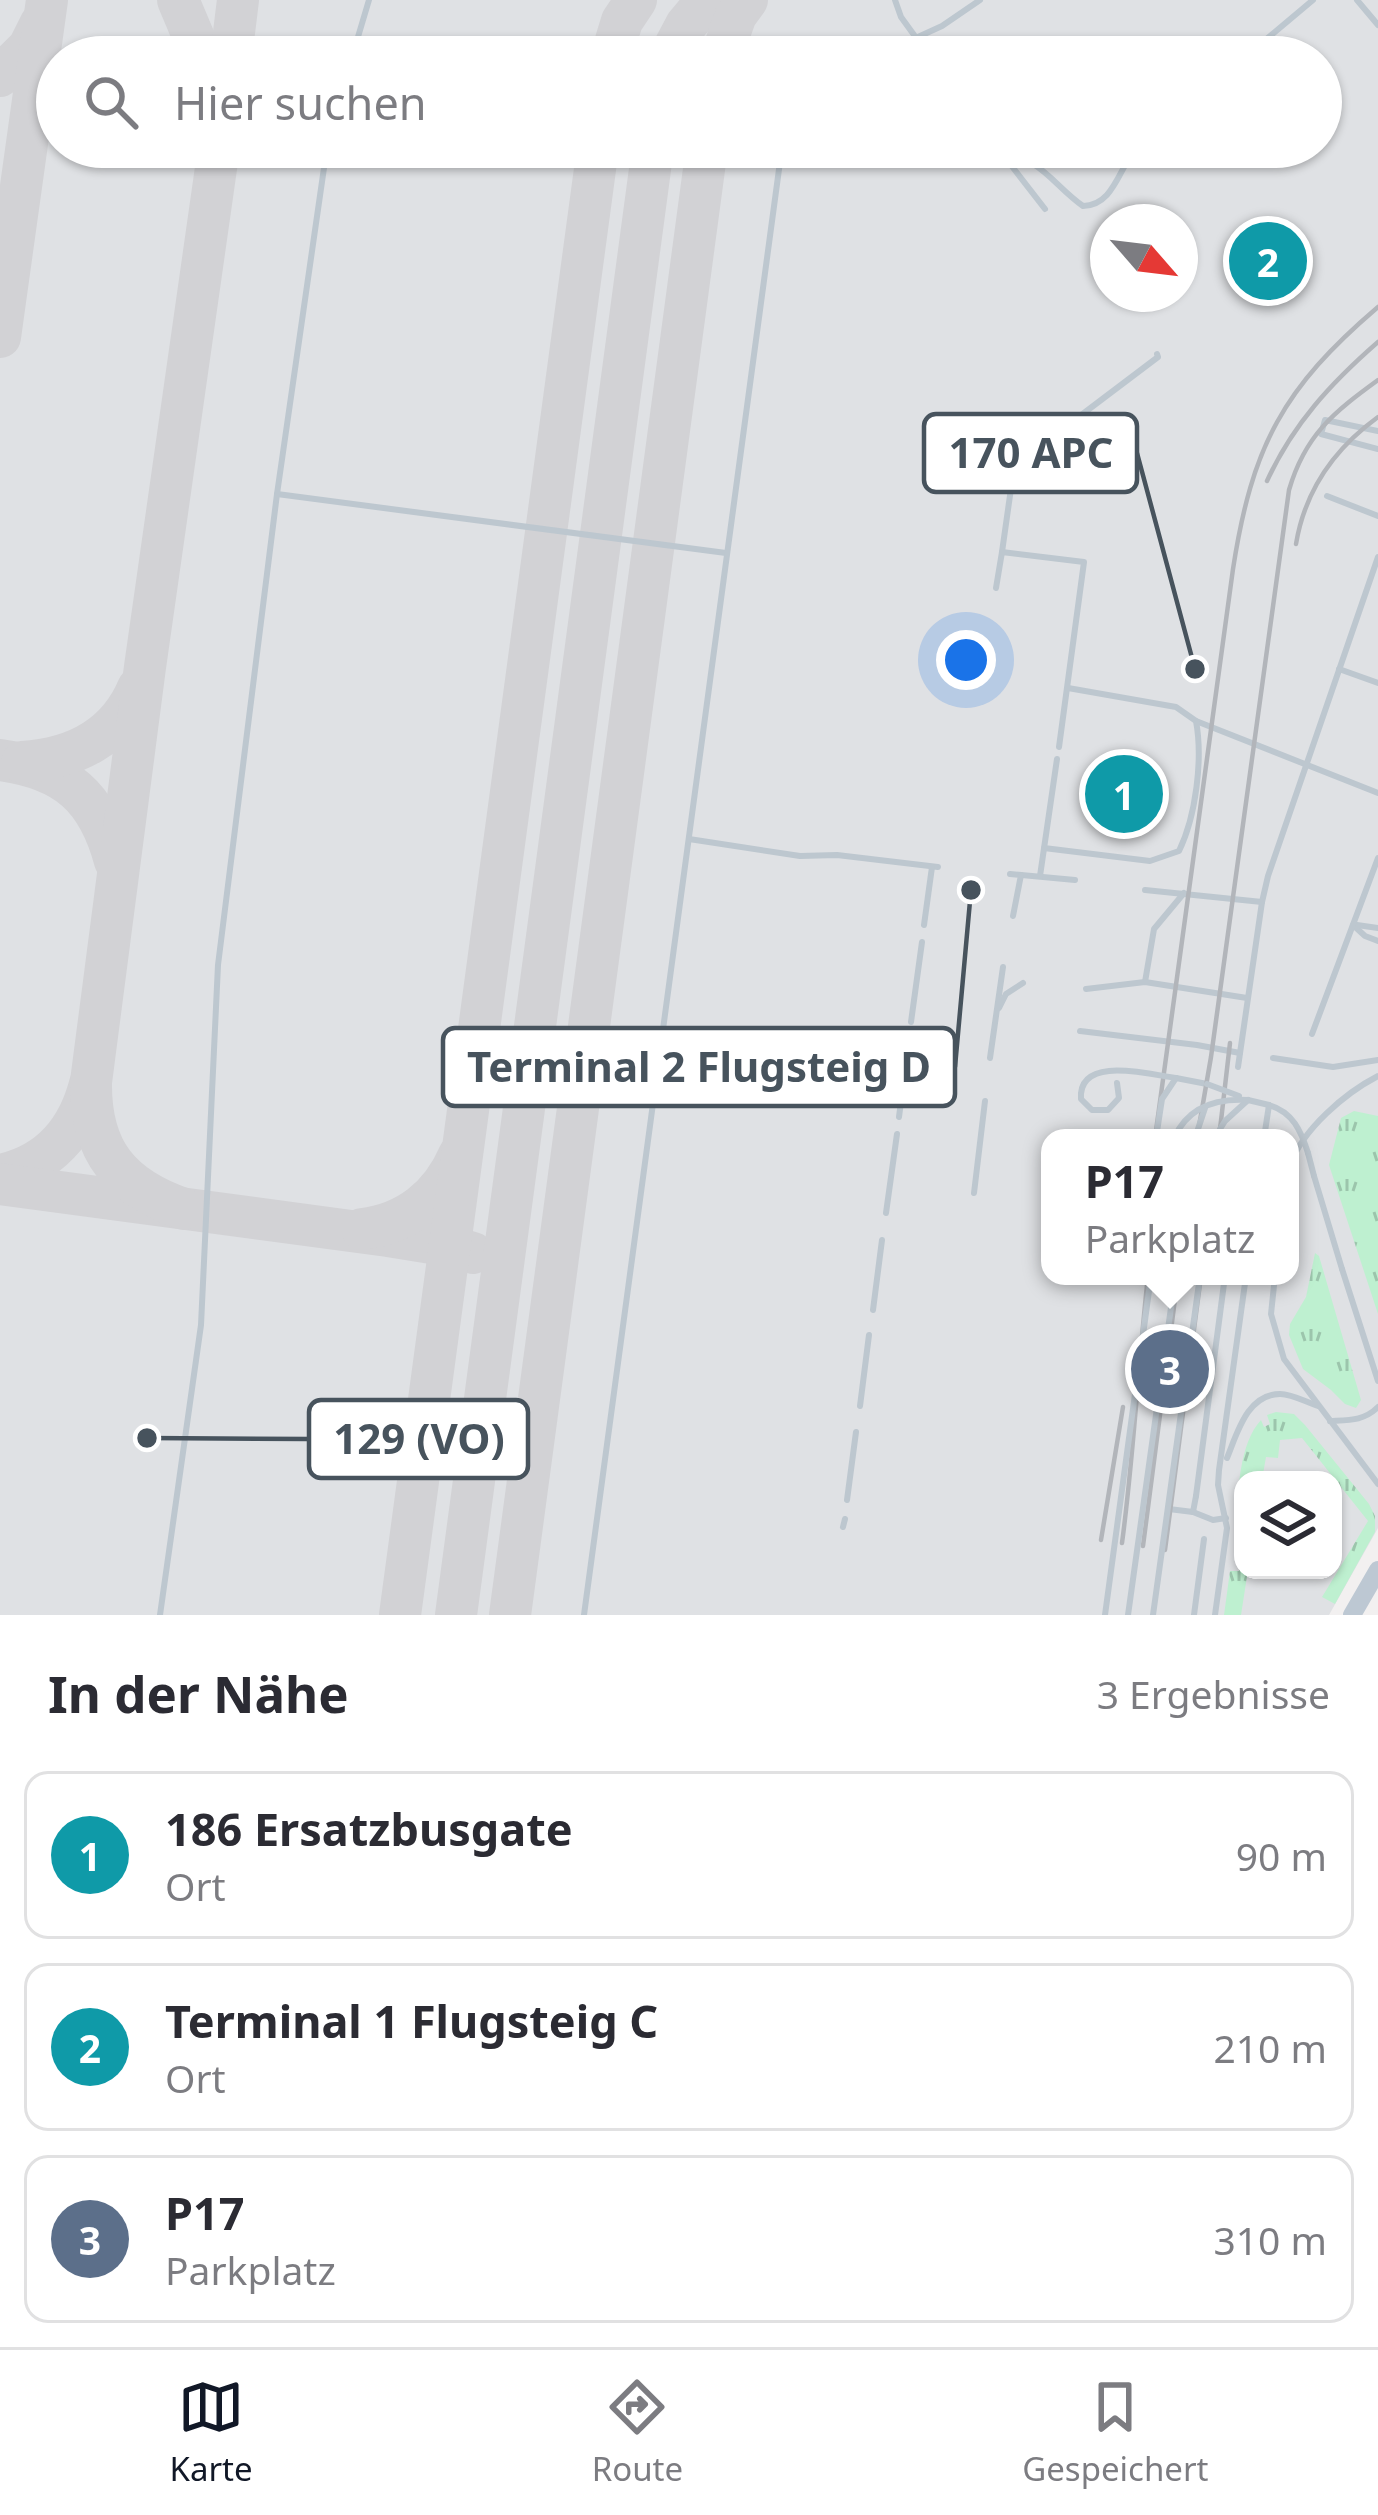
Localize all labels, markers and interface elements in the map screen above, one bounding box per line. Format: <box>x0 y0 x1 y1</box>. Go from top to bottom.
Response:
search box <box>36 36 1342 168</box>
icon: search <box>78 69 144 135</box>
text: Hier suchen <box>174 72 427 133</box>
north arrow <box>1090 204 1198 312</box>
pin: 2 <box>1229 216 1307 306</box>
callout: 170 APC <box>924 414 1137 492</box>
text: 170 APC <box>948 423 1114 480</box>
your location <box>936 630 996 690</box>
pin: 1 <box>1085 749 1163 839</box>
callout: Terminal 2 Flugsteig D <box>443 1028 955 1106</box>
text: Terminal 2 Flugsteig D <box>467 1037 931 1094</box>
popup <box>1041 1129 1299 1285</box>
text: P17 <box>1085 1150 1164 1211</box>
text: Parkplatz <box>1085 1211 1255 1264</box>
pin: 3 <box>1131 1324 1209 1414</box>
callout: 129 (VO) <box>309 1400 528 1478</box>
text: 129 (VO) <box>333 1409 505 1466</box>
map controls <box>1234 1471 1342 1579</box>
button: layers <box>1234 1471 1342 1579</box>
text: In der Nähe <box>48 1658 349 1728</box>
text: 3 Ergebnisse <box>1097 1667 1330 1720</box>
text: 186 Ersatzbusgate <box>165 1798 573 1859</box>
text: 1 <box>79 1829 101 1882</box>
text: 90 m <box>1236 1829 1327 1882</box>
text: Ort <box>165 1859 226 1912</box>
text: Terminal 1 Flugsteig C <box>165 1990 658 2051</box>
text: 2 <box>79 2021 101 2074</box>
text: 210 m <box>1213 2021 1327 2074</box>
text: Ort <box>165 2051 226 2104</box>
text: P17 <box>165 2182 244 2243</box>
text: 3 <box>79 2213 101 2266</box>
text: 310 m <box>1213 2213 1327 2266</box>
text: Parkplatz <box>165 2243 336 2296</box>
tab: Karte <box>170 2374 253 2491</box>
tab: Route <box>592 2374 683 2491</box>
tab: Gespeichert <box>1022 2374 1208 2491</box>

